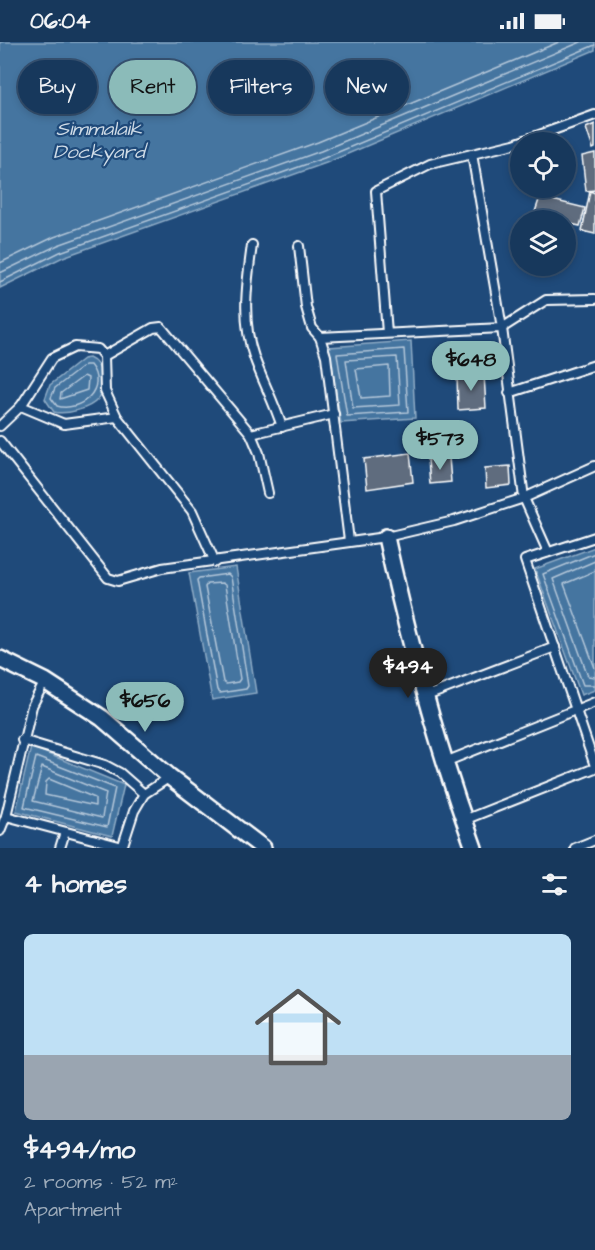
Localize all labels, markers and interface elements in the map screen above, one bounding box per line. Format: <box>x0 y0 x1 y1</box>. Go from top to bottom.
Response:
text: 06:04 <box>30 6 90 37</box>
chip: Buy <box>18 60 97 114</box>
chip: Rent <box>109 60 196 114</box>
chip: Filters <box>208 60 313 114</box>
chip: New <box>325 60 409 114</box>
water label: Simmalaik Dockyard <box>53 115 149 167</box>
map controls <box>510 132 576 276</box>
button: locate <box>510 132 576 198</box>
button: layers <box>510 210 576 276</box>
pin: $648 <box>435 341 507 392</box>
text: $648 <box>446 346 496 374</box>
pin: $573 <box>404 420 476 471</box>
text: $573 <box>416 425 464 453</box>
pin: $494 <box>372 648 444 699</box>
text: $494 <box>383 653 433 681</box>
pin: $656 <box>109 682 181 733</box>
text: $656 <box>120 687 170 715</box>
text: 4 homes <box>24 866 127 902</box>
icon: filters <box>538 868 571 901</box>
icon: home <box>244 973 352 1081</box>
text: $494/mo <box>24 1132 135 1168</box>
text: 2 rooms · 52 m² <box>24 1168 178 1196</box>
text: Apartment <box>24 1196 122 1224</box>

